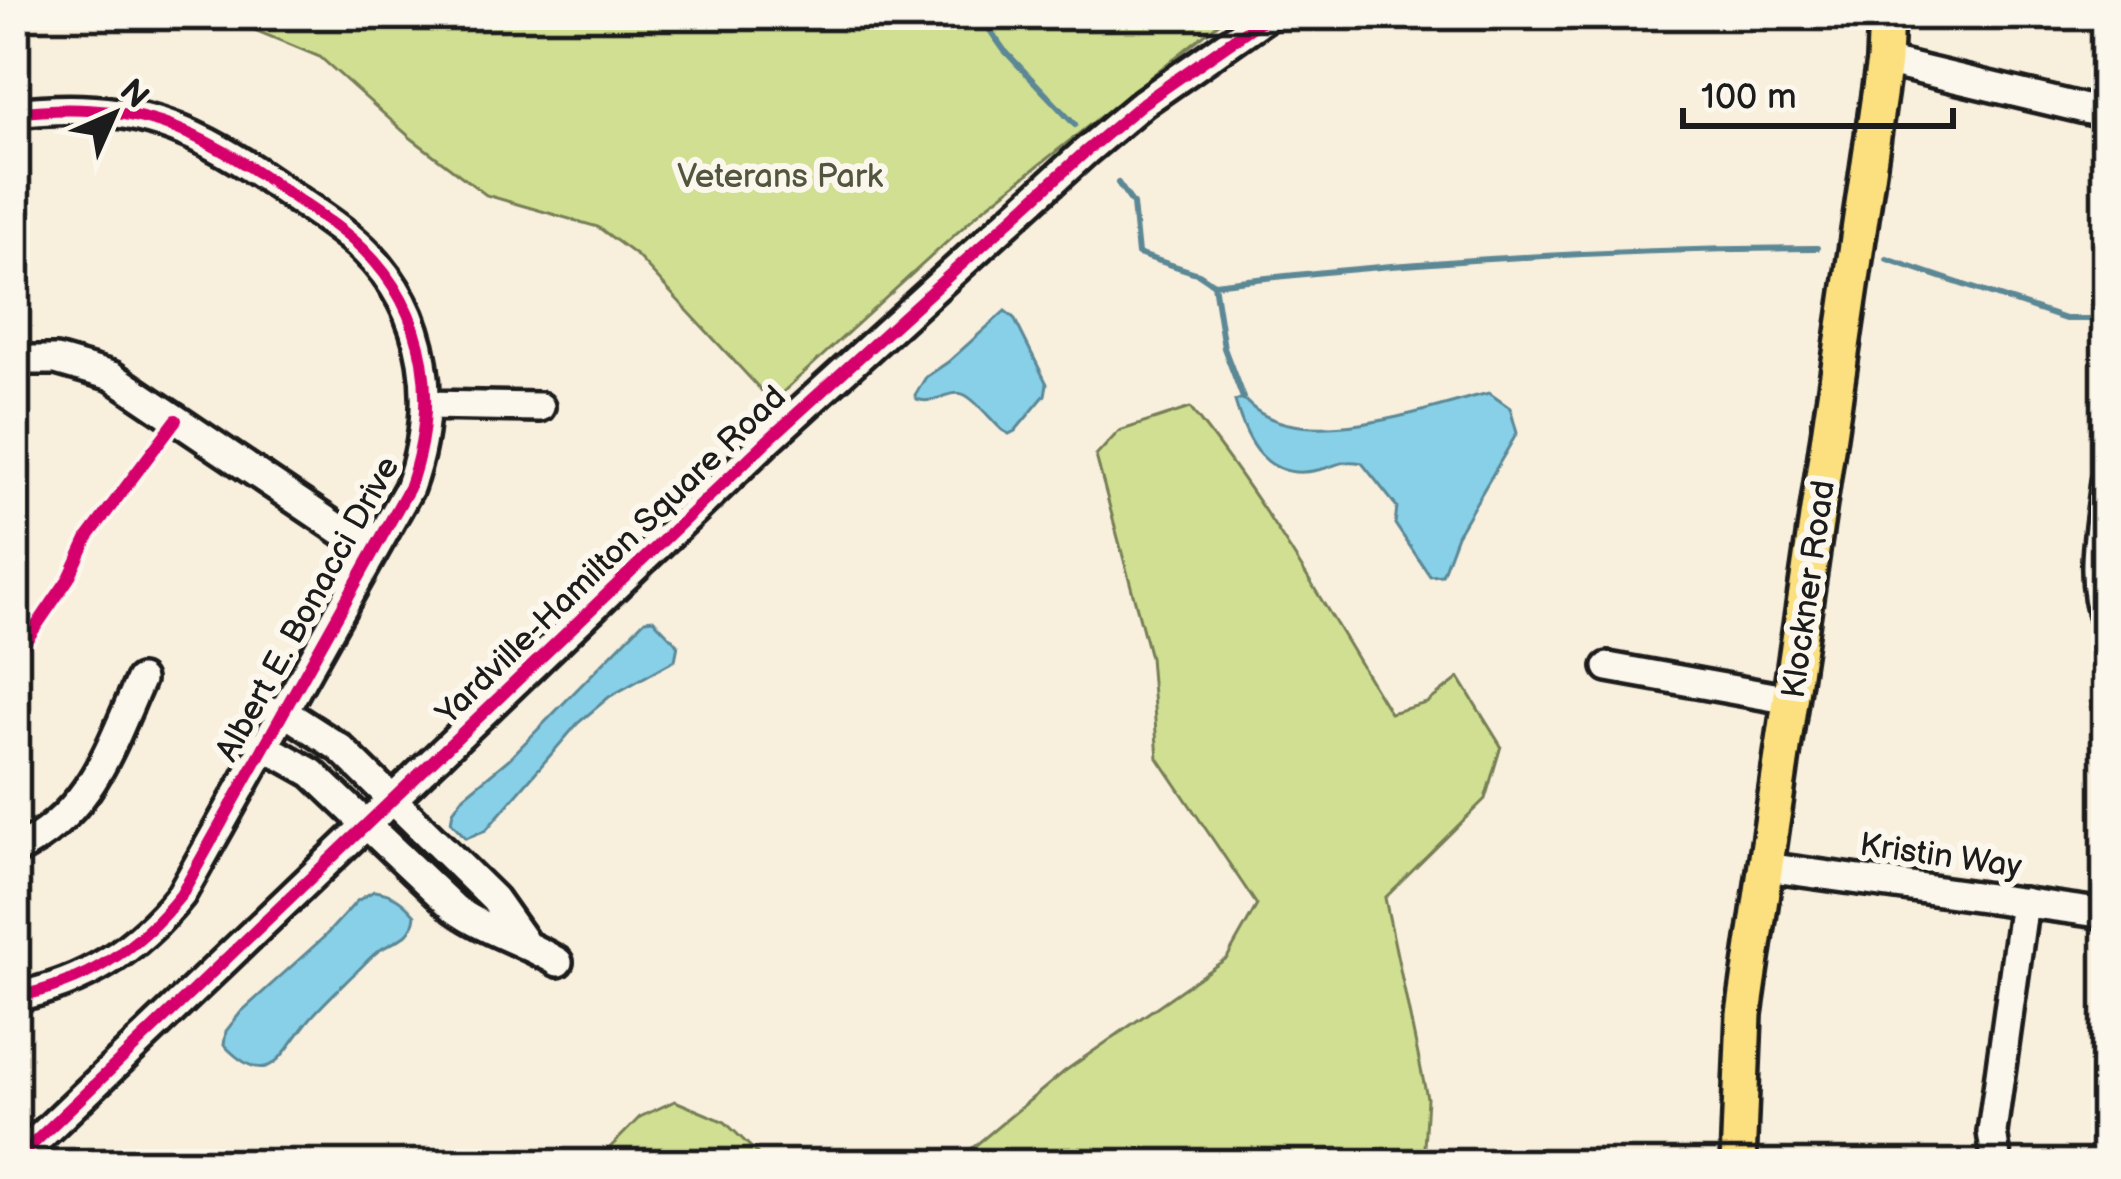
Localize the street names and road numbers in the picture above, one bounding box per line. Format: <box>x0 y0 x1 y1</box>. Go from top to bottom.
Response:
street label: Yardville-Hamilton Square Road <box>427 378 795 734</box>
street label: Albert E. Bonacci Drive <box>207 450 408 768</box>
street label: Klockner Road <box>1774 478 1844 701</box>
street label: Kristin Way <box>1857 825 2024 887</box>

